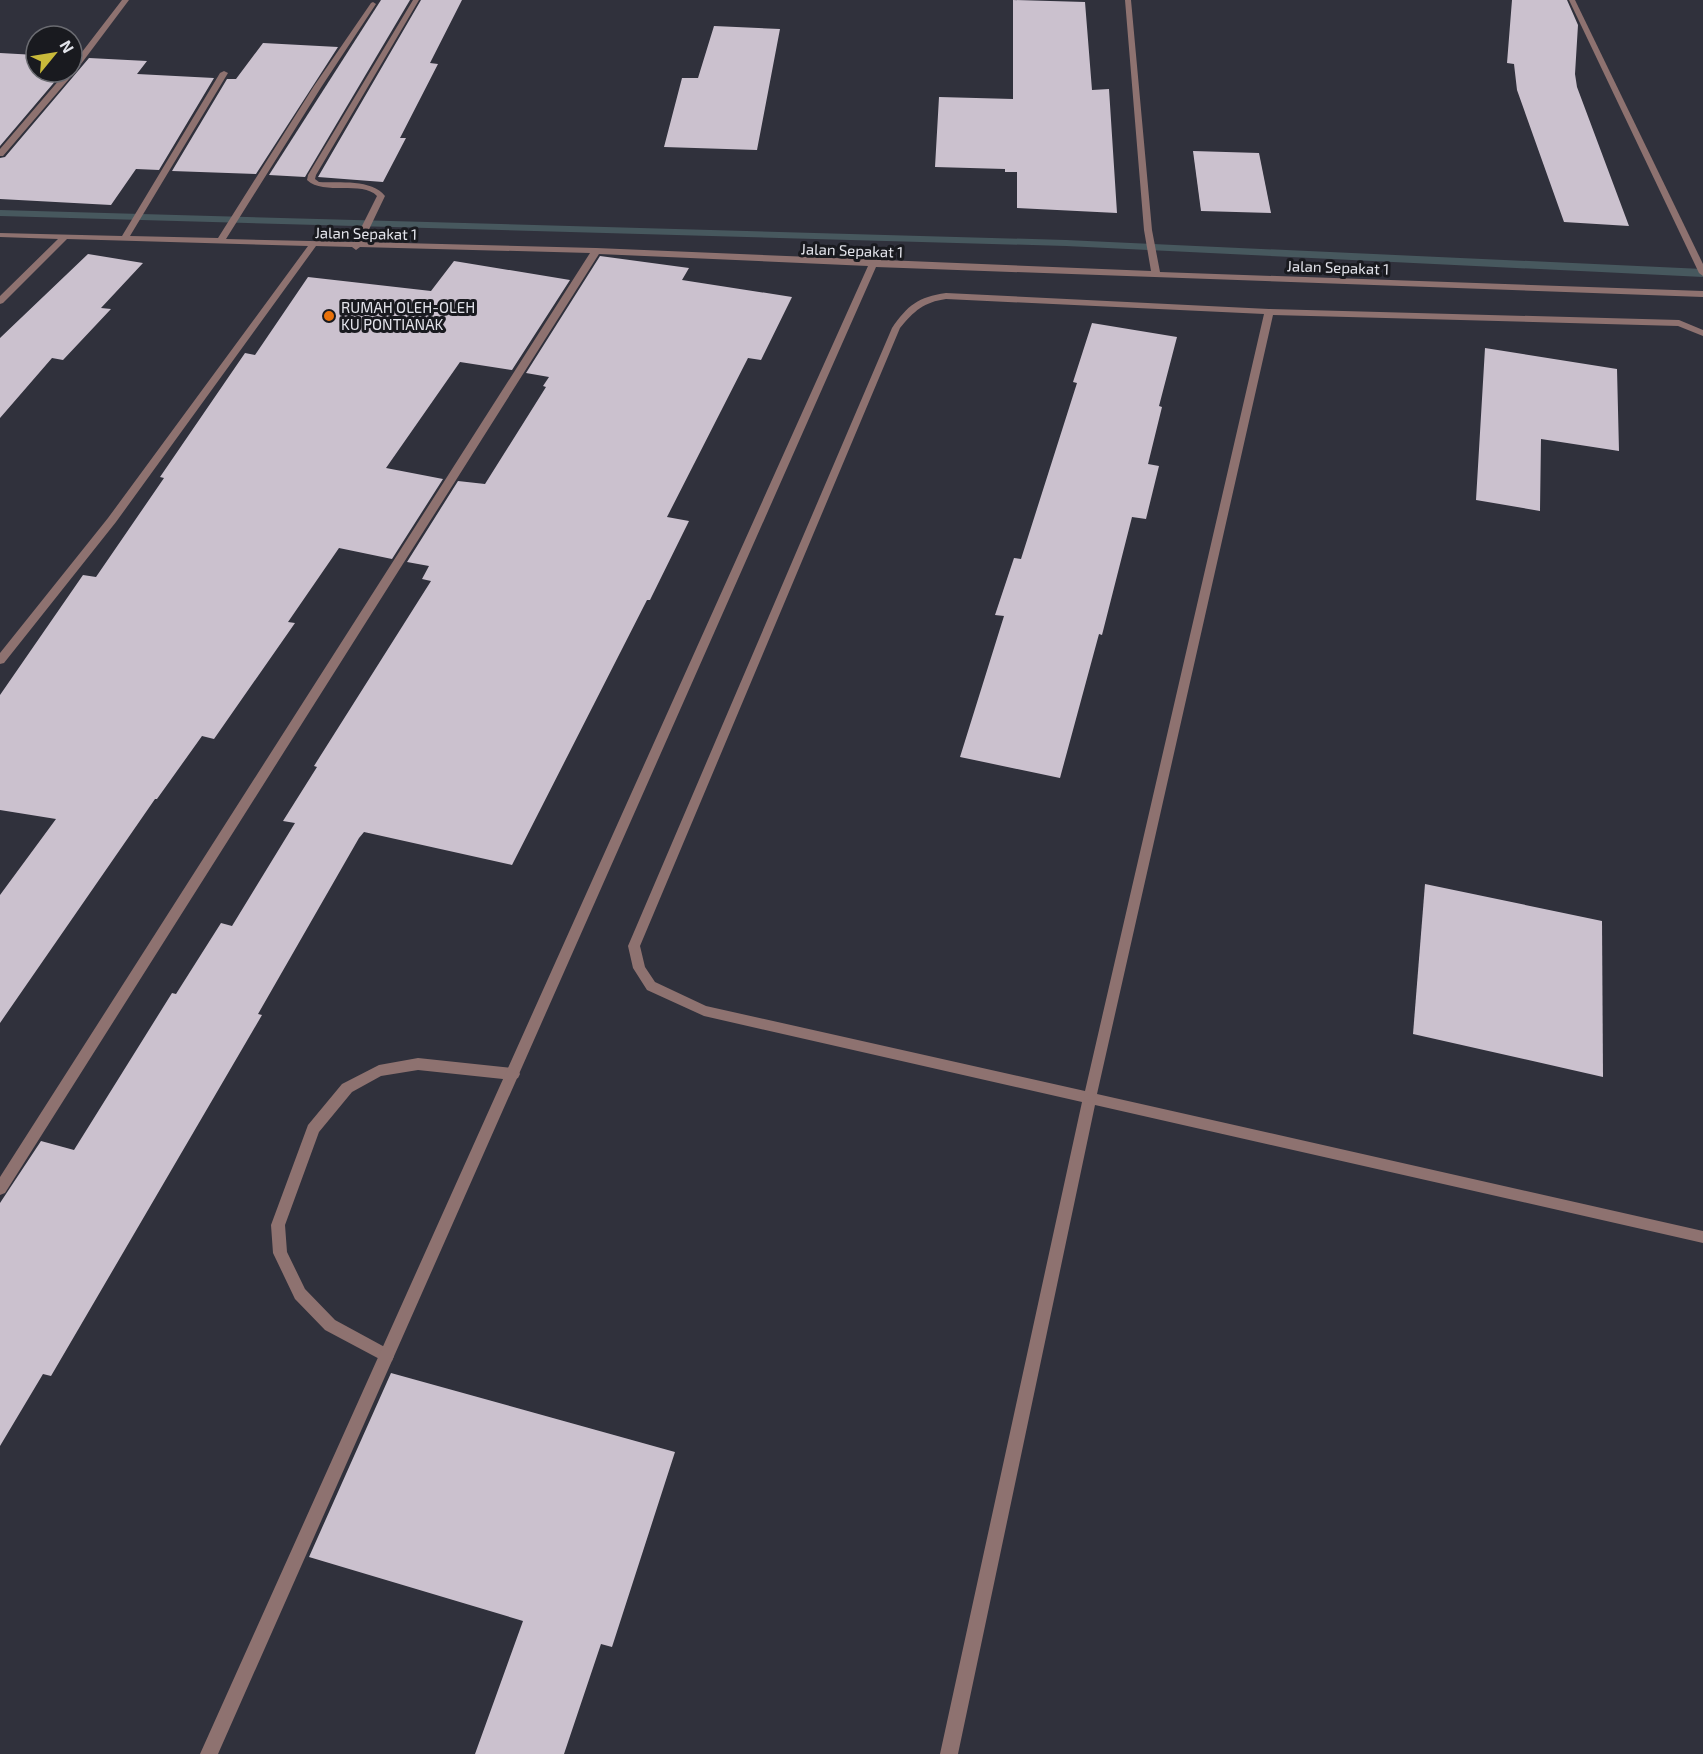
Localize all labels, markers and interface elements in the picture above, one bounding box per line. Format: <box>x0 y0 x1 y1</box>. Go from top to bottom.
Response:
north arrow <box>24 24 84 84</box>
text: N <box>56 36 79 56</box>
street label: Jalan Sepakat 1 <box>315 223 417 243</box>
street label: Jalan Sepakat 1 <box>801 239 903 261</box>
street label: Jalan Sepakat 1 <box>1287 256 1389 278</box>
place label: RUMAH OLEH-OLEH KU PONTIANAK <box>341 298 475 333</box>
marker: RUMAH OLEH-OLEH KU PONTIANAK <box>322 309 336 323</box>

